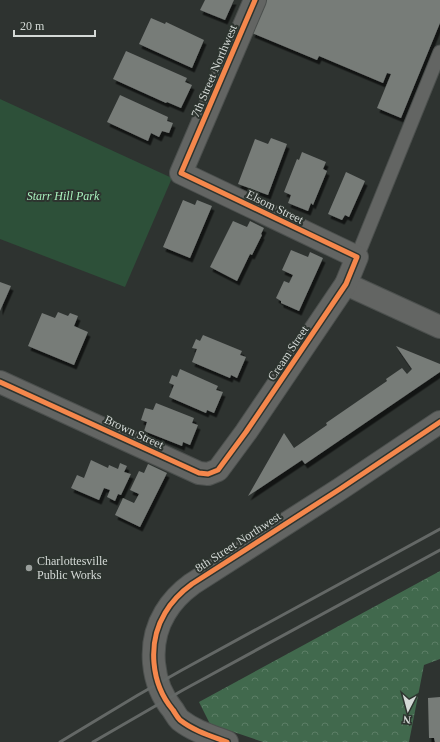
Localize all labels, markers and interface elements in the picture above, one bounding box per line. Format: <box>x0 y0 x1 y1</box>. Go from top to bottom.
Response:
scale bar <box>14 12 95 38</box>
text: 20 m <box>20 19 45 33</box>
street label: 7th Street Northwest <box>188 22 240 119</box>
street label: Elsom Street <box>244 187 306 227</box>
park label: Starr Hill Park <box>27 189 100 203</box>
street label: Cream Street <box>265 322 312 383</box>
street label: Brown Street <box>102 412 166 452</box>
street label: 8th Street Northwest <box>193 509 284 575</box>
place label: Charlottesville Public Works <box>37 554 108 582</box>
marker: Charlottesville Public Works <box>24 563 34 573</box>
north arrow <box>388 690 428 730</box>
text: N <box>402 714 412 726</box>

